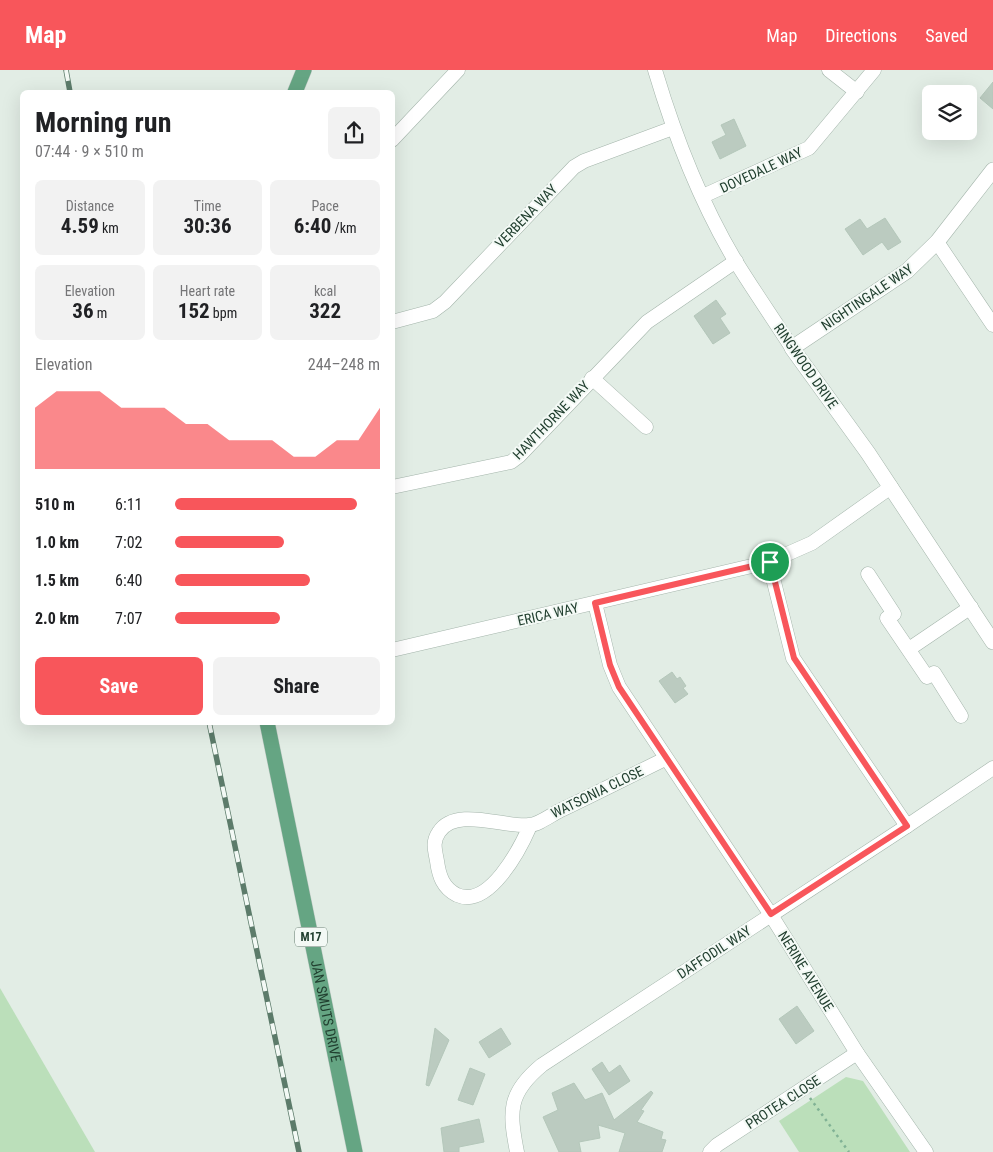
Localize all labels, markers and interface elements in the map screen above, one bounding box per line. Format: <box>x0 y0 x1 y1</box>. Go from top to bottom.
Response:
text: Map <box>25 21 66 49</box>
text: Map <box>766 25 797 46</box>
text: Directions <box>825 25 897 46</box>
text: Saved <box>925 25 968 46</box>
map controls <box>922 85 977 140</box>
button: layers <box>922 85 977 140</box>
text: Morning run <box>35 106 171 139</box>
button: share <box>328 107 380 159</box>
text: 07:44 · 9 × 510 m <box>35 142 144 161</box>
street label: DOVEDALE WAY <box>717 144 805 196</box>
street label: VERBENA WAY <box>492 180 561 251</box>
text: Distance <box>66 198 114 214</box>
text: Time <box>194 198 221 214</box>
text: Pace <box>311 198 339 214</box>
text: 4.59 <box>61 214 99 238</box>
text: 30:36 <box>183 214 232 238</box>
text: 6:40 <box>294 214 331 238</box>
text: km <box>99 220 119 236</box>
text: /km <box>331 220 357 236</box>
street label: NIGHTINGALE WAY <box>818 260 916 333</box>
text: Elevation <box>65 283 115 299</box>
text: Heart rate <box>180 283 235 299</box>
text: kcal <box>314 283 336 299</box>
text: 36 <box>72 299 94 323</box>
text: 152 <box>178 299 210 323</box>
text: 322 <box>309 299 341 323</box>
text: m <box>94 305 107 321</box>
text: bpm <box>210 305 237 321</box>
street label: RINGWOOD DRIVE <box>771 320 841 412</box>
text: Elevation <box>35 355 93 374</box>
text: 244–248 m <box>308 355 380 374</box>
street label: HAWTHORNE WAY <box>509 377 593 463</box>
text: 510 m <box>35 495 75 514</box>
text: 6:11 <box>115 495 142 514</box>
text: 1.0 km <box>35 533 79 552</box>
text: 7:02 <box>115 533 142 552</box>
pin <box>749 541 791 583</box>
icon: arrive <box>756 548 784 576</box>
text: 1.5 km <box>35 571 79 590</box>
text: 6:40 <box>115 571 142 590</box>
street label: ERICA WAY <box>516 599 581 629</box>
text: 2.0 km <box>35 609 79 628</box>
text: 7:07 <box>115 609 142 628</box>
button: Save <box>35 657 203 715</box>
button: Share <box>213 657 380 715</box>
street label: WATSONIA CLOSE <box>548 763 646 821</box>
street label: DAFFODIL WAY <box>674 922 754 982</box>
road number: M17 <box>295 928 327 946</box>
street label: NERINE AVENUE <box>775 928 837 1014</box>
street label: JAN SMUTS DRIVE <box>308 959 344 1063</box>
street label: PROTEA CLOSE <box>743 1072 823 1132</box>

